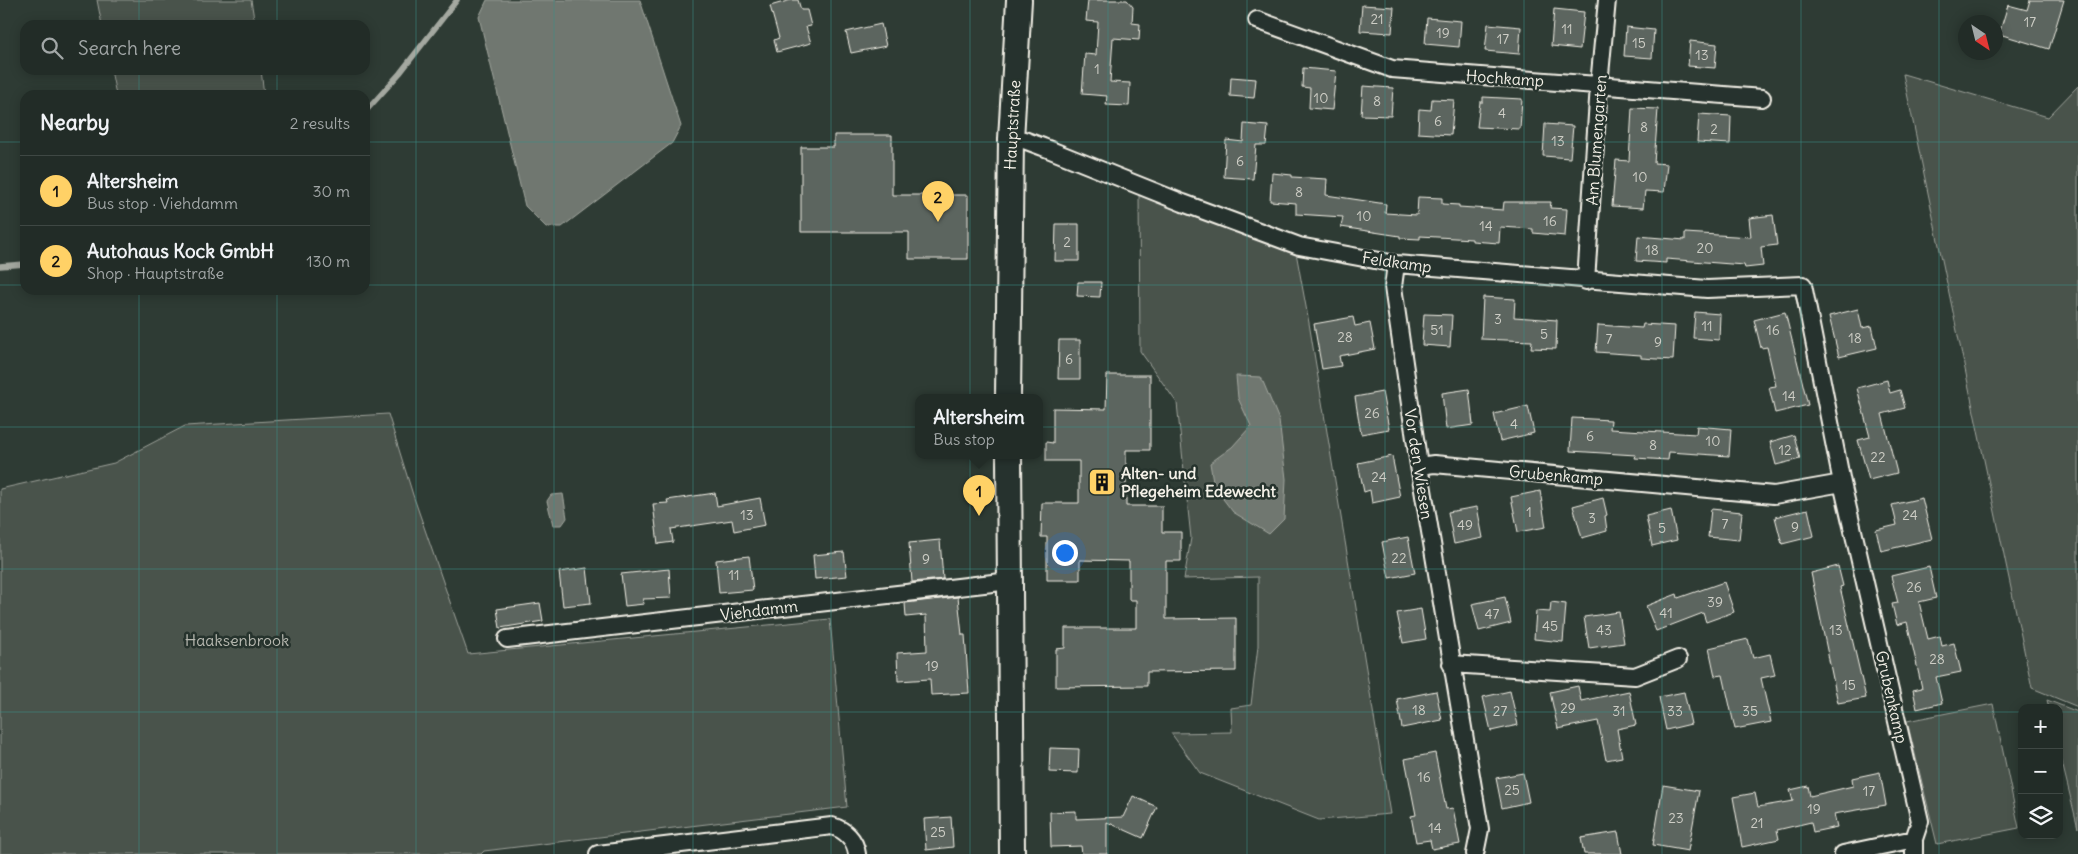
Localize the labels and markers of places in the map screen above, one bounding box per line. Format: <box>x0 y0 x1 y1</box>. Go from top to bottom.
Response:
pin: 2 <box>922 181 954 222</box>
place label: Alten- und Pflegeheim Edewecht <box>1121 463 1276 502</box>
building icon: Alten- und Pflegeheim Edewecht <box>1087 467 1117 497</box>
pin: 1 <box>963 475 995 516</box>

